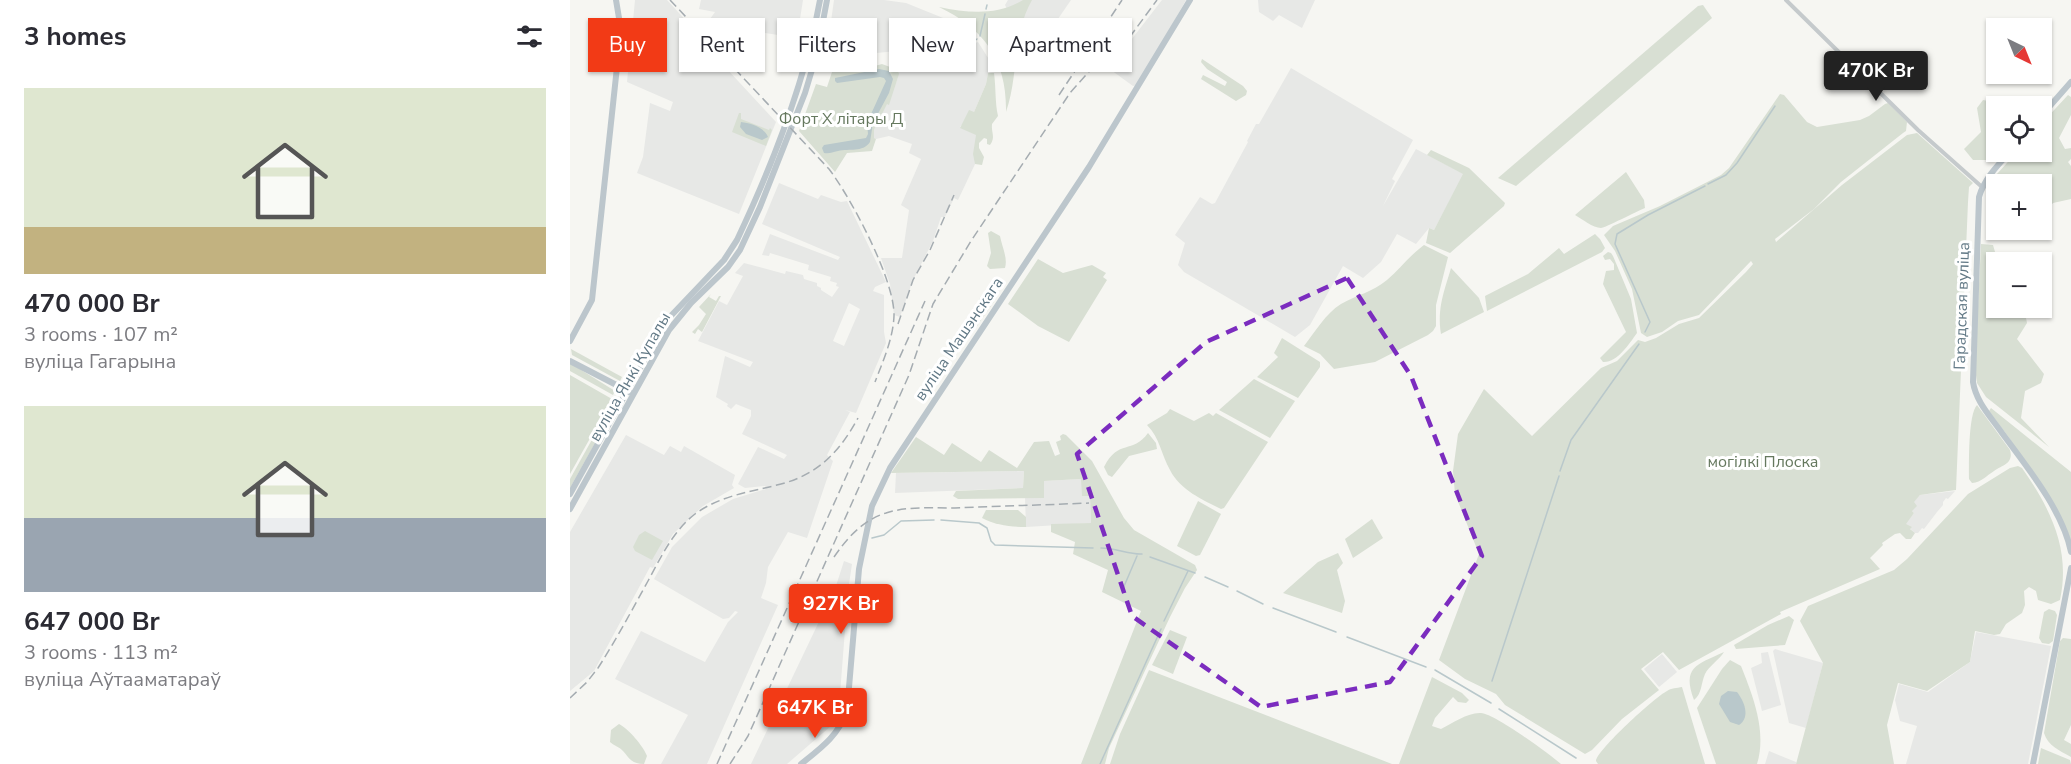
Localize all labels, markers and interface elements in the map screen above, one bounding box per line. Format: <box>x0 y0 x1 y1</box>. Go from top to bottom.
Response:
chip: Buy <box>588 18 667 72</box>
chip: Rent <box>679 18 765 72</box>
chip: Filters <box>777 18 877 72</box>
chip: New <box>889 18 976 72</box>
chip: Apartment <box>988 18 1132 72</box>
north arrow <box>1986 18 2052 84</box>
map controls <box>1986 18 2052 318</box>
text: 3 homes <box>24 19 126 54</box>
icon: filters <box>513 20 546 53</box>
pin: 470K Br <box>1821 51 1931 102</box>
text: 470K Br <box>1838 57 1914 84</box>
button: locate <box>1986 96 2052 162</box>
park label: Форт X літары Д <box>779 108 904 130</box>
icon: home <box>231 127 339 235</box>
button: + <box>1986 174 2052 240</box>
street label: Гарадская вуліца <box>1949 242 1975 370</box>
button: − <box>1986 252 2052 318</box>
street label: вуліца Машэнскага <box>909 273 1009 405</box>
text: 470 000 Br <box>24 286 160 321</box>
street label: вуліца Янкі Купалы <box>584 308 676 446</box>
text: 3 rooms · 107 m² <box>24 321 178 348</box>
text: вуліца Гагарына <box>24 348 176 375</box>
icon: home <box>231 445 339 553</box>
park label: могілкі Плоска <box>1708 451 1818 473</box>
pin: 927K Br <box>786 584 896 635</box>
text: 927K Br <box>803 590 879 617</box>
text: 647 000 Br <box>24 604 160 639</box>
text: 3 rooms · 113 m² <box>24 639 178 666</box>
text: вуліца Аўтааматараў <box>24 666 221 693</box>
pin: 647K Br <box>760 688 870 739</box>
text: 647K Br <box>777 694 853 721</box>

